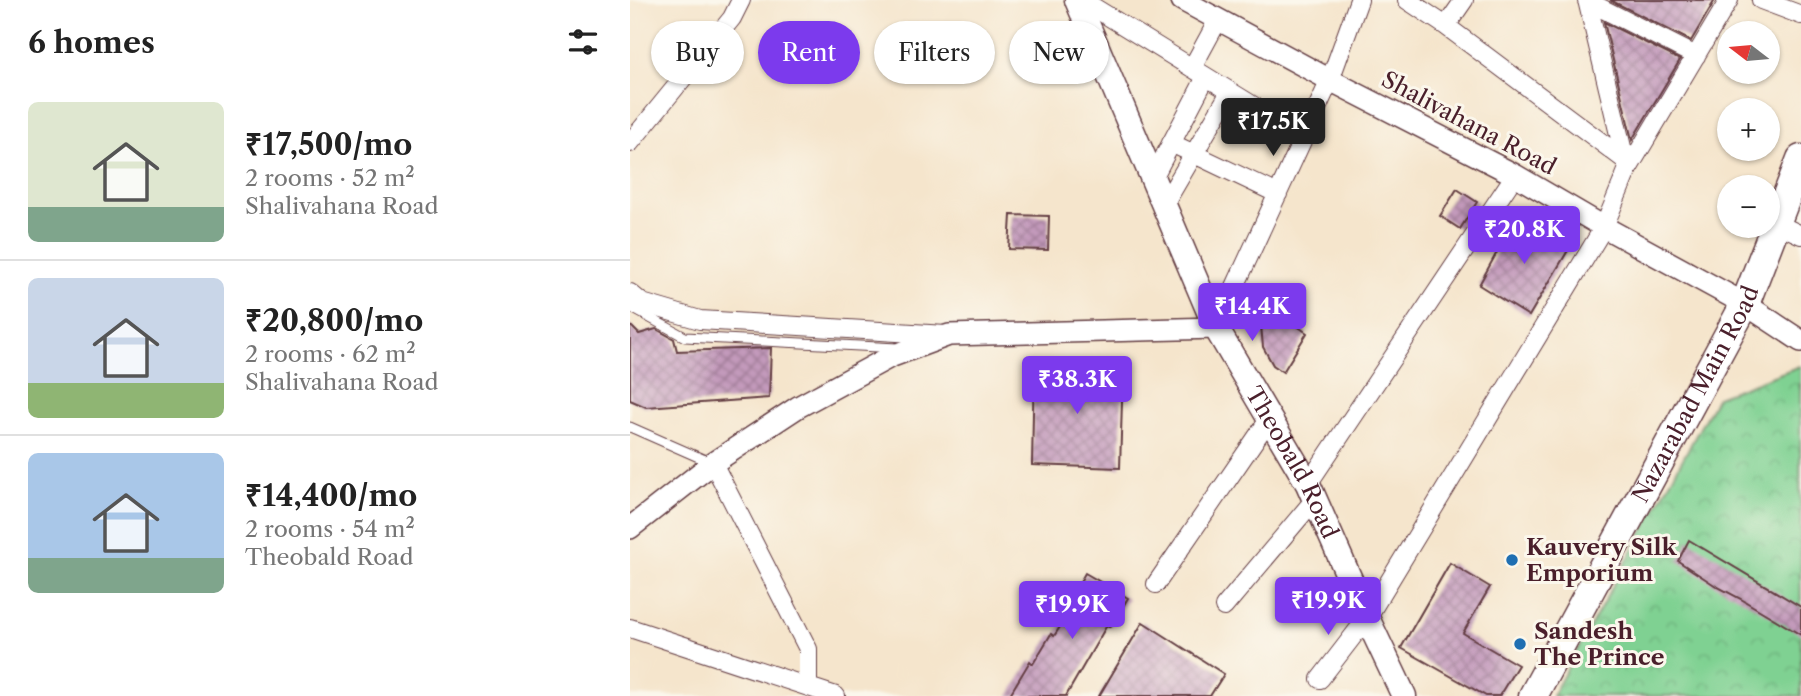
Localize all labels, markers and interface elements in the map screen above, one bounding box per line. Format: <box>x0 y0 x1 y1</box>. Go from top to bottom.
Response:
chip: Buy <box>651 21 744 84</box>
chip: Rent <box>758 21 860 84</box>
chip: Filters <box>874 21 995 84</box>
chip: New <box>1009 21 1109 84</box>
north arrow <box>1717 21 1780 84</box>
map controls <box>1717 21 1780 238</box>
icon: filters <box>564 23 602 61</box>
text: 6 homes <box>28 24 155 61</box>
street label: Shalivahana Road <box>1377 65 1561 181</box>
button: + <box>1717 98 1780 161</box>
pin: ₹17.5K <box>1216 99 1330 158</box>
text: ₹17.5K <box>1237 107 1309 135</box>
text: ₹17,500/mo <box>245 126 412 163</box>
icon: home <box>84 130 168 214</box>
text: 2 rooms · 52 m² <box>245 164 415 192</box>
button: − <box>1717 175 1780 238</box>
text: Shalivahana Road <box>245 192 439 220</box>
pin: ₹20.8K <box>1467 206 1581 266</box>
text: ₹20.8K <box>1484 215 1564 243</box>
street label: Nazarabad Main Road <box>1626 282 1765 507</box>
pin: ₹14.4K <box>1195 284 1309 343</box>
text: ₹14.4K <box>1214 292 1290 320</box>
text: ₹20,800/mo <box>245 302 423 339</box>
icon: home <box>84 306 168 390</box>
text: 2 rooms · 62 m² <box>245 340 416 368</box>
pin: ₹38.3K <box>1020 356 1134 416</box>
text: ₹38.3K <box>1038 365 1116 393</box>
text: Shalivahana Road <box>245 368 439 396</box>
street label: Theobald Road <box>1240 382 1344 543</box>
text: ₹14,400/mo <box>245 477 417 514</box>
icon: home <box>84 481 168 565</box>
text: 2 rooms · 54 m² <box>245 515 415 543</box>
place label: Kauvery Silk Emporium <box>1526 533 1677 587</box>
text: Theobald Road <box>245 543 413 571</box>
marker: Kauvery Silk Emporium <box>1504 552 1520 568</box>
pin: ₹19.9K <box>1271 578 1385 637</box>
pin: ₹19.9K <box>1015 582 1129 641</box>
text: ₹19.9K <box>1291 586 1365 614</box>
text: ₹19.9K <box>1035 590 1109 618</box>
place label: Sandesh The Prince <box>1534 617 1665 671</box>
marker: Sandesh The Prince <box>1512 636 1528 652</box>

